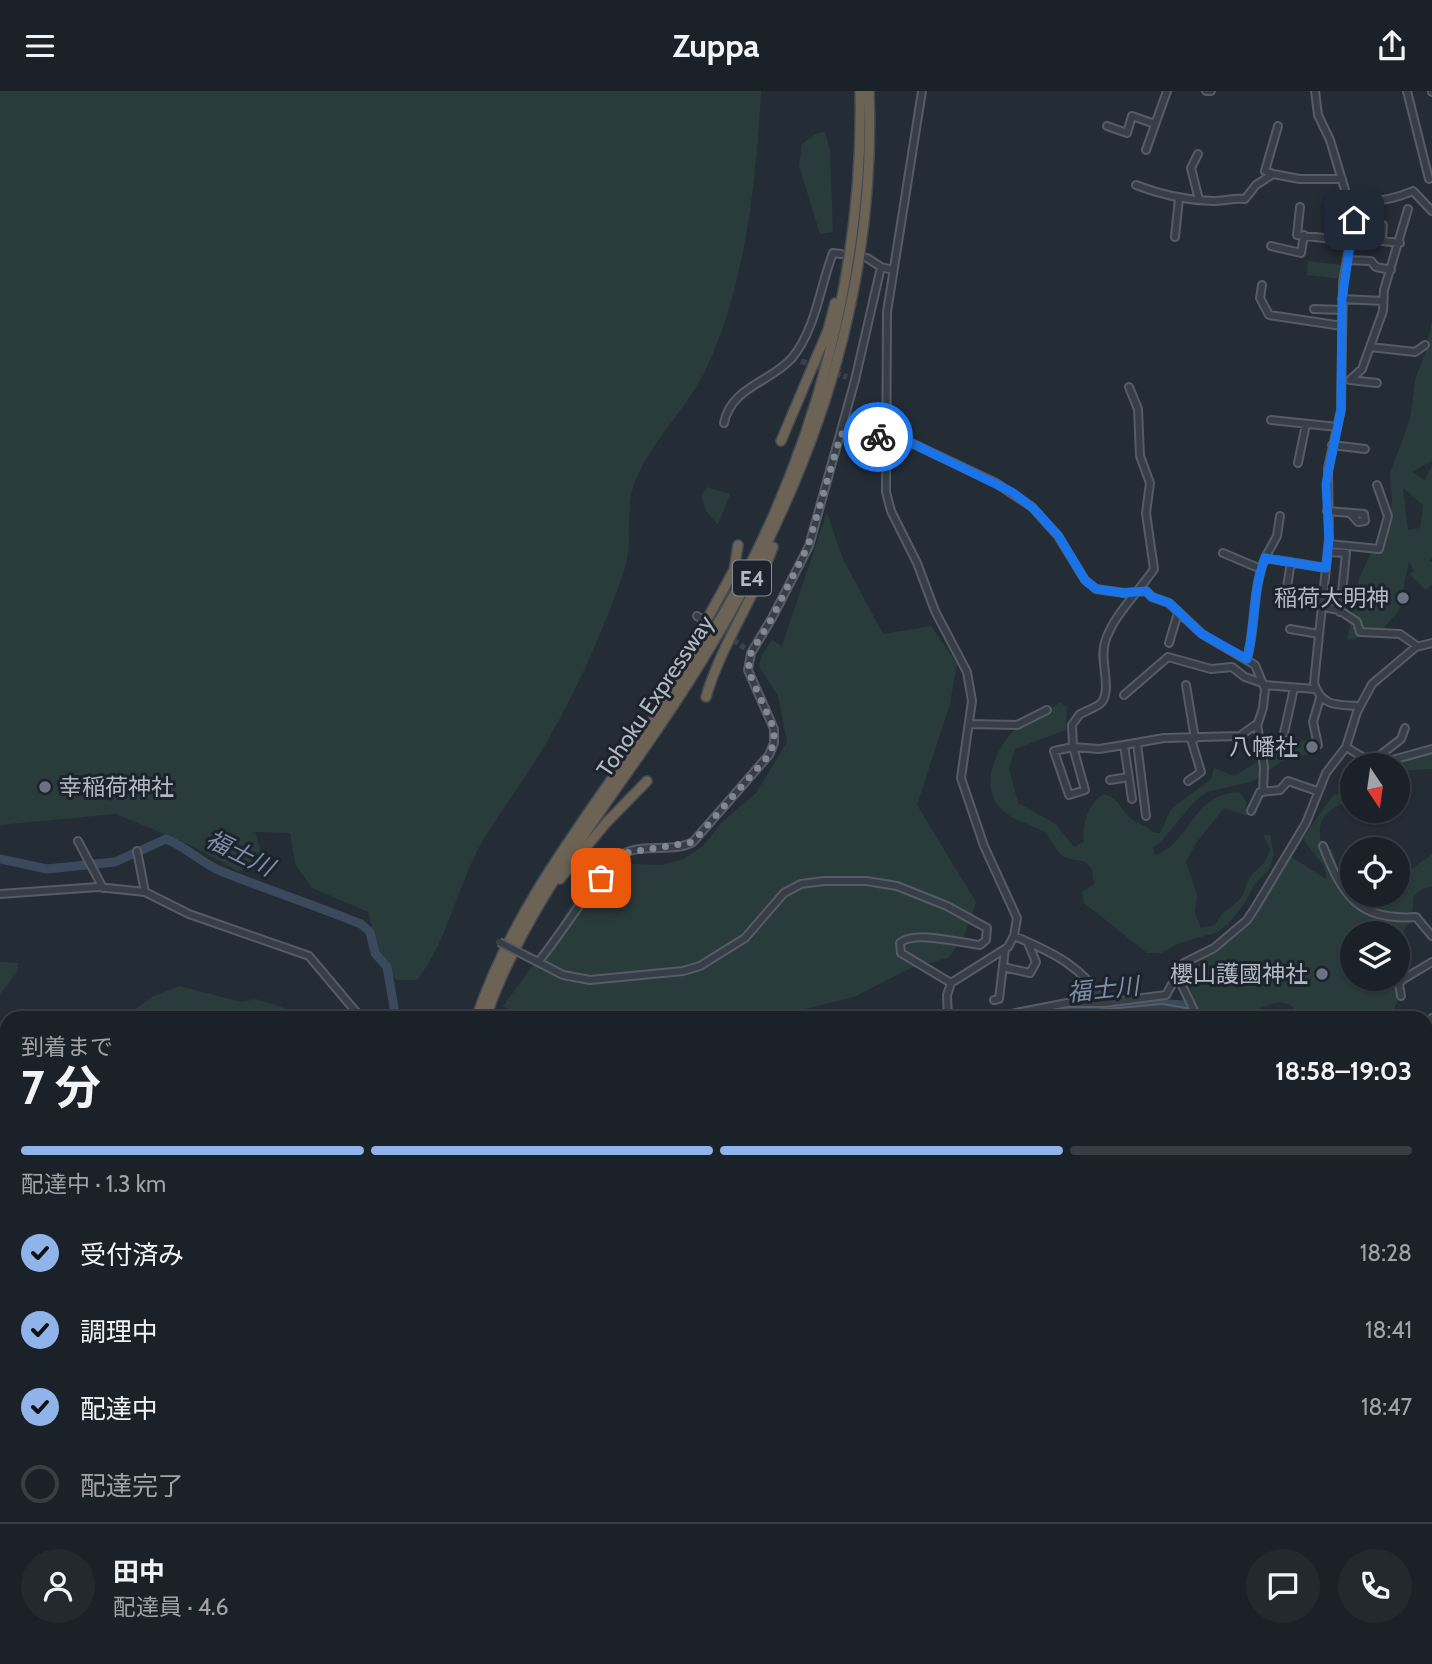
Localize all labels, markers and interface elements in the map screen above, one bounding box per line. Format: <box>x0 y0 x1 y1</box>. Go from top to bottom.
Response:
text: Zuppa <box>673 26 759 65</box>
icon: menu <box>21 27 59 65</box>
icon: share <box>1373 27 1411 65</box>
pin <box>1324 190 1384 250</box>
icon: home <box>1335 201 1373 239</box>
courier <box>843 402 913 472</box>
icon: bike <box>859 418 897 456</box>
road number: E4 <box>733 561 771 595</box>
place label: 稲荷大明神 <box>1274 584 1389 612</box>
marker: 稲荷大明神 <box>1395 590 1411 606</box>
street label: Tohoku Expressway <box>591 610 720 782</box>
place label: 八幡社 <box>1229 733 1298 761</box>
marker: 八幡社 <box>1304 739 1320 755</box>
north arrow <box>1340 753 1410 823</box>
map controls <box>1340 753 1410 991</box>
place label: 幸稲荷神社 <box>59 773 174 801</box>
marker: 幸稲荷神社 <box>37 779 53 795</box>
water label: 福士川 <box>201 824 281 883</box>
button: locate <box>1340 837 1410 907</box>
pin <box>571 848 631 908</box>
icon: bag <box>582 859 620 897</box>
button: layers <box>1340 921 1410 991</box>
place label: 櫻山護國神社 <box>1170 960 1308 988</box>
marker: 櫻山護國神社 <box>1314 966 1330 982</box>
water label: 福士川 <box>1066 971 1143 1007</box>
text: 到着まで <box>21 1033 113 1061</box>
text: 18:58–19:03 <box>1275 1055 1412 1087</box>
text: 7 分 <box>21 1060 101 1116</box>
text: 配達中 · 1.3 km <box>21 1170 166 1198</box>
icon: check <box>21 1234 59 1272</box>
text: 受付済み <box>80 1239 184 1271</box>
text: 18:28 <box>1360 1239 1412 1267</box>
icon: check <box>21 1311 59 1349</box>
text: 調理中 <box>80 1316 158 1348</box>
text: 18:41 <box>1365 1316 1412 1344</box>
icon: check <box>21 1388 59 1426</box>
text: 配達中 <box>80 1393 158 1425</box>
text: 18:47 <box>1361 1393 1412 1421</box>
text: 配達完了 <box>80 1470 184 1502</box>
button: person <box>21 1549 95 1623</box>
button: chat <box>1246 1549 1320 1623</box>
button: phone <box>1338 1549 1412 1623</box>
text: 田中 <box>113 1556 165 1588</box>
text: 配達員 · 4.6 <box>113 1593 229 1621</box>

